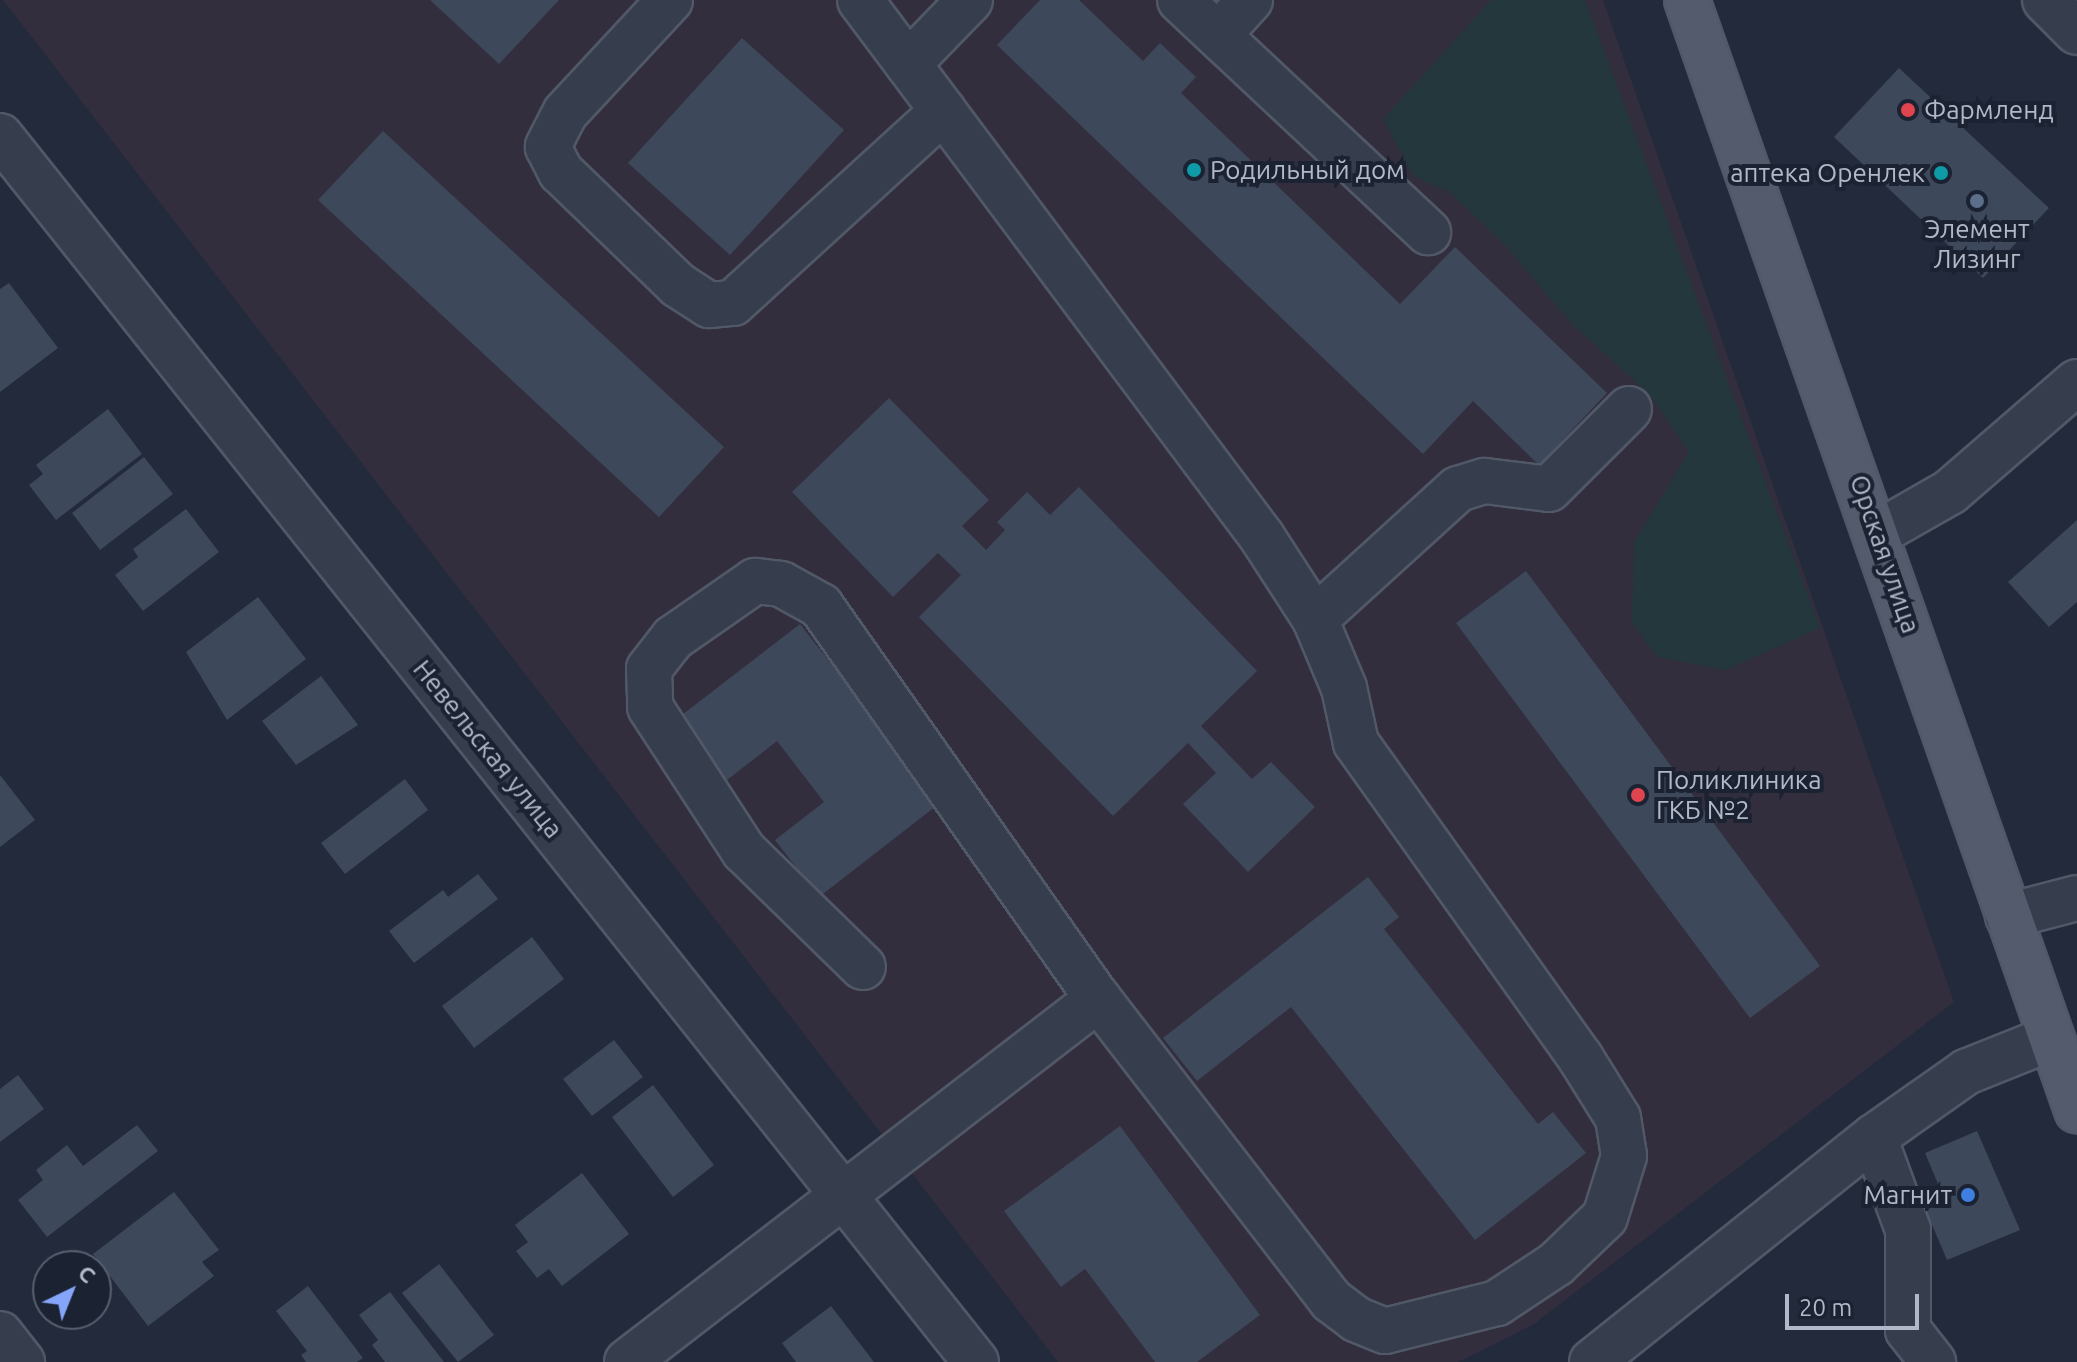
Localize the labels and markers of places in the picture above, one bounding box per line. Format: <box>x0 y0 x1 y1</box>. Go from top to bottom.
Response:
place label: Фармленд <box>1924 94 2054 126</box>
marker: Фармленд <box>1899 101 1917 119</box>
place label: Родильный дом <box>1210 154 1405 186</box>
place label: аптека Оренлек <box>1730 157 1925 189</box>
marker: Родильный дом <box>1185 161 1203 179</box>
marker: аптека Оренлек <box>1932 164 1950 182</box>
marker: Элемент Лизинг <box>1968 192 1986 210</box>
place label: Элемент Лизинг <box>1924 213 2030 274</box>
place label: Поликлиника ГКБ №2 <box>1656 764 1822 826</box>
marker: Поликлиника ГКБ №2 <box>1627 784 1649 806</box>
place label: Магнит <box>1863 1179 1952 1211</box>
marker: Магнит <box>1959 1186 1977 1204</box>

